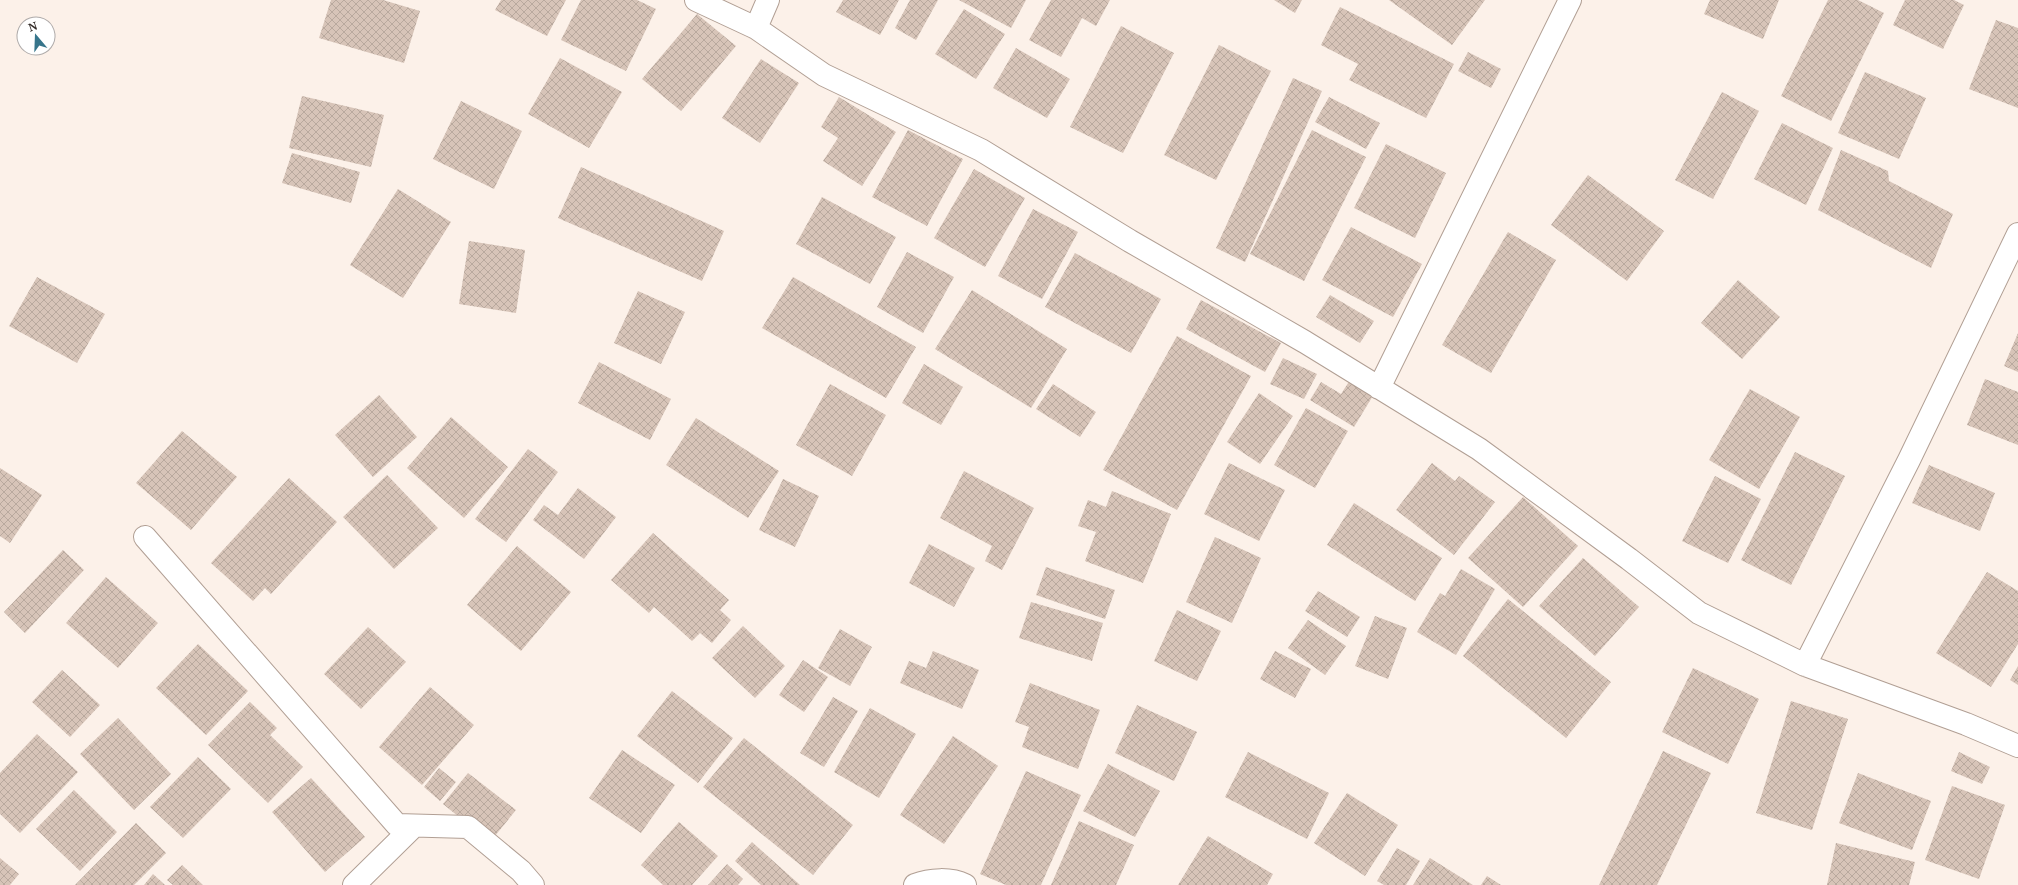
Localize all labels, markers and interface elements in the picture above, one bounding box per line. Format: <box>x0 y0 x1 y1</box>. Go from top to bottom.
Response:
north arrow <box>16 16 56 56</box>
text: N <box>26 17 39 35</box>

